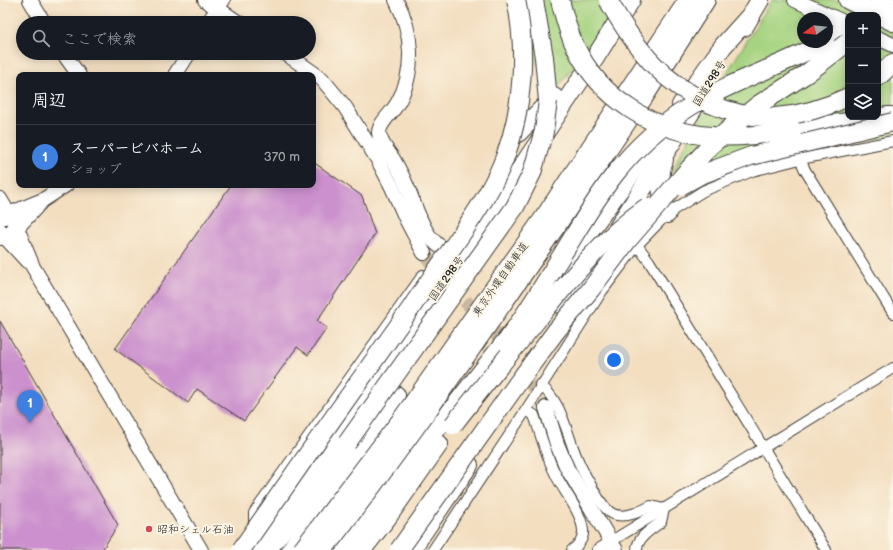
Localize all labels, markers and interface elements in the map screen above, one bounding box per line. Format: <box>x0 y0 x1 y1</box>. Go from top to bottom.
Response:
north arrow <box>797 12 833 48</box>
map controls <box>845 12 881 120</box>
button: + <box>845 12 881 48</box>
search box <box>16 16 316 60</box>
icon: search <box>30 27 52 49</box>
text: ここで検索 <box>62 30 137 49</box>
button: − <box>845 48 881 84</box>
street label: 国道298号 <box>690 58 729 109</box>
button: layers <box>845 84 881 120</box>
text: 周辺 <box>32 91 66 111</box>
text: スーパービバホーム <box>70 139 204 158</box>
text: 1 <box>42 149 48 165</box>
text: 370 m <box>264 149 300 165</box>
text: ショップ <box>70 161 121 177</box>
street label: 東京外環自動車道 <box>470 240 531 319</box>
street label: 国道298号 <box>426 253 467 303</box>
your location <box>604 350 624 370</box>
pin: 1 <box>17 390 43 423</box>
place label: 昭和シェル石油 <box>157 523 234 536</box>
marker: 昭和シェル石油 <box>144 524 154 534</box>

